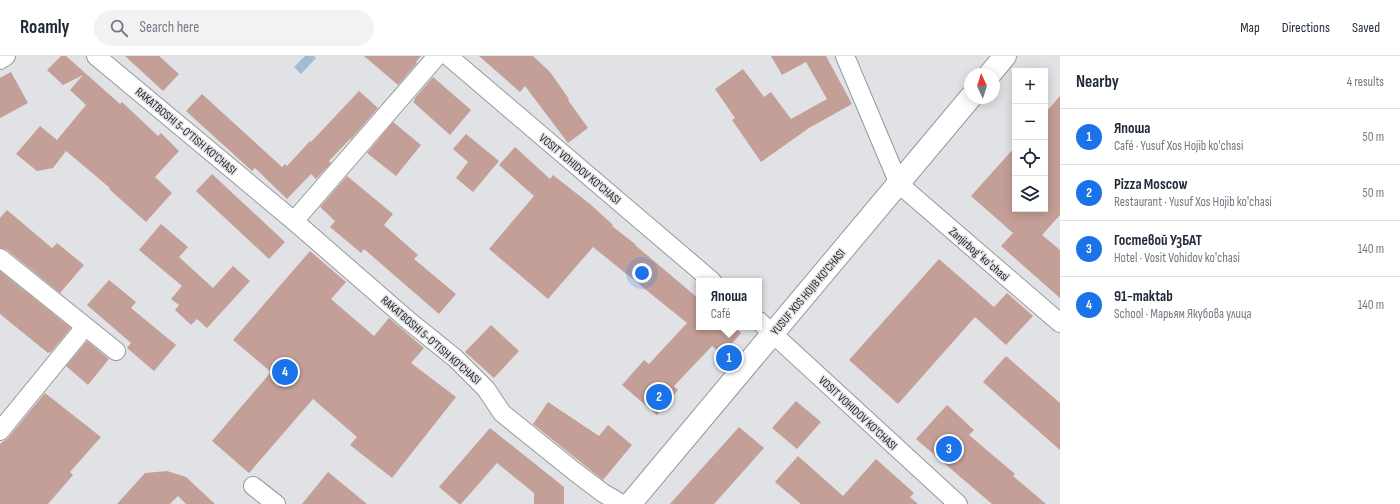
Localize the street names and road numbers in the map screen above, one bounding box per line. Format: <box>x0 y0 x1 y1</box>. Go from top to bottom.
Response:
street label: RAKATBOSHI 5-O'TISH KO'CHASI <box>132 85 239 178</box>
street label: VOSIT VOHIDOV KO'CHASI <box>536 131 624 208</box>
street label: Zanjirbogʻ koʻchasi <box>946 224 1012 285</box>
street label: YUSUF XOS HOJIB KO'CHASI <box>768 246 849 339</box>
street label: RAKATBOSHI 5-O'TISH KO'CHASI <box>378 293 484 388</box>
street label: VOSIT VOHIDOV KO'CHASI <box>815 373 900 454</box>

